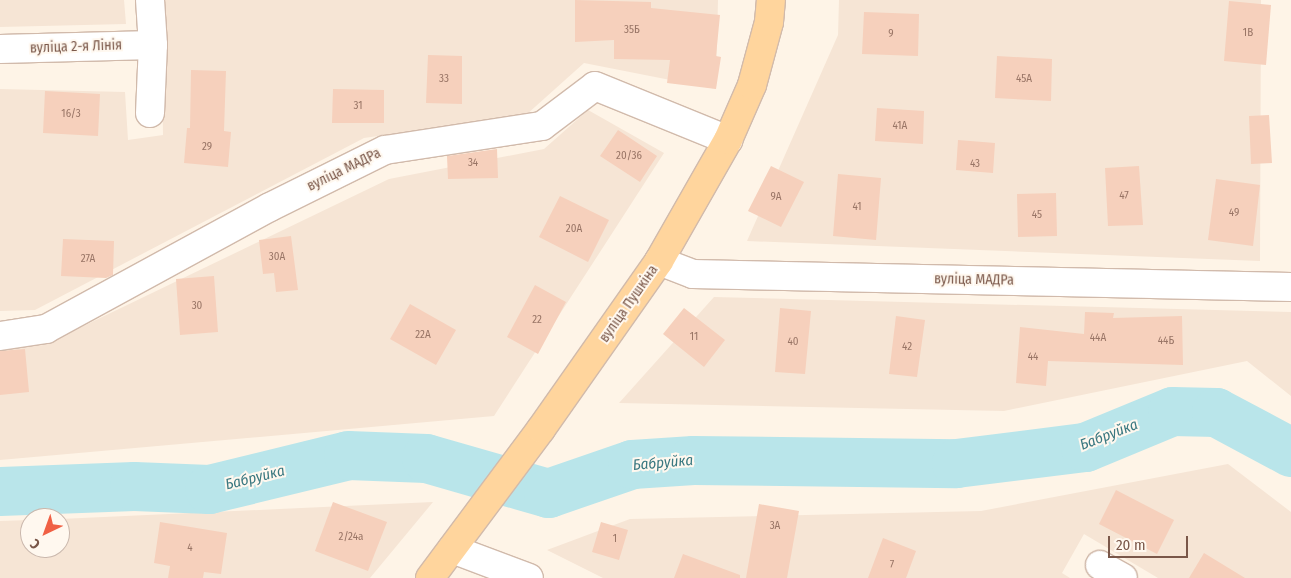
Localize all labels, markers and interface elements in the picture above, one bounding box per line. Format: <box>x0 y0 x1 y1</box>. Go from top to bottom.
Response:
house number: 35Б <box>624 23 640 37</box>
house number: 1В <box>1243 26 1253 40</box>
house number: 9 <box>888 27 894 41</box>
street label: вуліца 2-я Лінія <box>30 37 122 57</box>
house number: 33 <box>439 72 449 86</box>
house number: 45А <box>1016 72 1032 86</box>
house number: 31 <box>354 99 362 113</box>
house number: 16/3 <box>61 107 81 121</box>
house number: 41А <box>893 119 907 133</box>
house number: 29 <box>202 140 212 154</box>
street label: вуліца МАДРа <box>304 145 384 195</box>
house number: 20/36 <box>616 149 642 163</box>
house number: 34 <box>468 156 478 170</box>
house number: 43 <box>970 157 980 171</box>
house number: 47 <box>1119 189 1129 203</box>
house number: 9А <box>770 190 782 204</box>
house number: 41 <box>852 200 862 214</box>
house number: 49 <box>1229 206 1239 220</box>
house number: 45 <box>1032 208 1042 222</box>
house number: 20А <box>566 222 582 236</box>
house number: 30А <box>269 250 285 264</box>
house number: 27А <box>81 252 95 266</box>
street label: вуліца Пушкіна <box>596 262 662 346</box>
street label: вуліца МАДРа <box>934 271 1014 289</box>
house number: 30 <box>192 299 202 313</box>
house number: 22 <box>532 313 542 327</box>
house number: 22А <box>415 328 431 342</box>
house number: 11 <box>690 330 698 344</box>
house number: 44А <box>1090 331 1106 345</box>
house number: 44Б <box>1158 334 1174 348</box>
house number: 40 <box>787 335 799 349</box>
house number: 42 <box>902 340 912 354</box>
house number: 44 <box>1028 350 1038 364</box>
water label: Бабруйка <box>1077 416 1141 454</box>
water label: Бабруйка <box>632 451 694 475</box>
water label: Бабруйка <box>223 462 287 494</box>
north arrow <box>20 508 70 558</box>
house number: 3А <box>770 519 780 533</box>
scale bar <box>1111 526 1191 558</box>
house number: 2/24а <box>339 530 363 544</box>
house number: 1 <box>613 532 617 546</box>
text: С <box>27 535 44 553</box>
text: 20 m <box>1116 536 1146 554</box>
house number: 4 <box>187 541 193 555</box>
house number: 7 <box>890 558 894 572</box>

